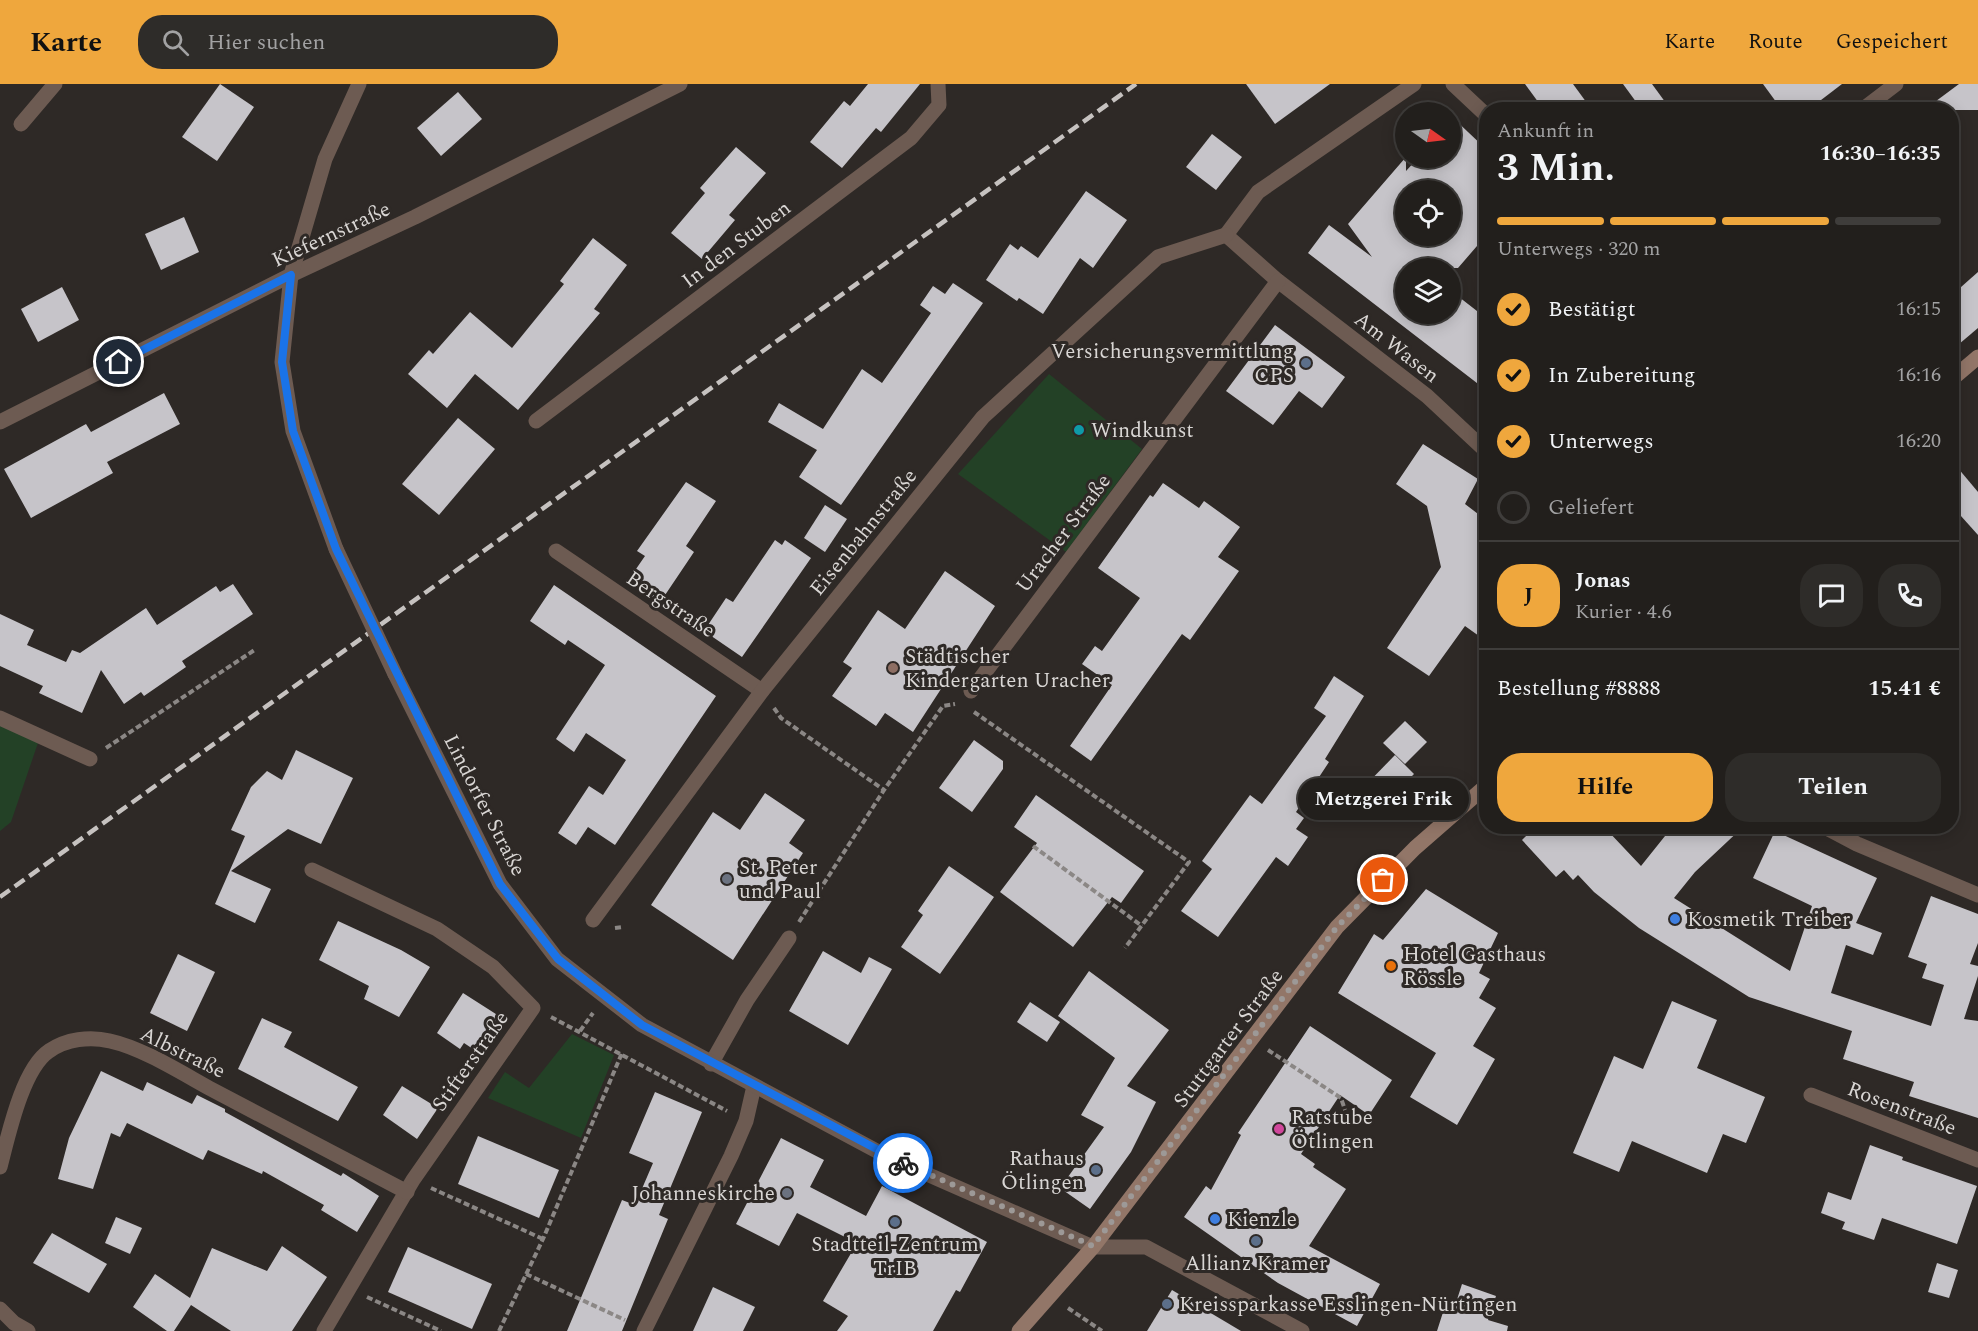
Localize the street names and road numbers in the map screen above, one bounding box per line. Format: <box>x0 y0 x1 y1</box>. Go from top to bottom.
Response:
street label: Kiefernstraße <box>267 193 396 276</box>
street label: In den Stuben <box>675 193 798 297</box>
street label: Am Wasen <box>1347 304 1446 391</box>
street label: Eisenbahnstraße <box>802 462 925 603</box>
street label: Uracher Straße <box>1008 467 1119 600</box>
street label: Bergstraße <box>619 563 722 647</box>
street label: Lindorfer Straße <box>435 729 534 882</box>
street label: Stuttgarter Straße <box>1166 962 1292 1115</box>
street label: Stifterstraße <box>424 1005 517 1119</box>
street label: Albstraße <box>134 1018 231 1087</box>
street label: Rosenstraße <box>1842 1073 1961 1144</box>

